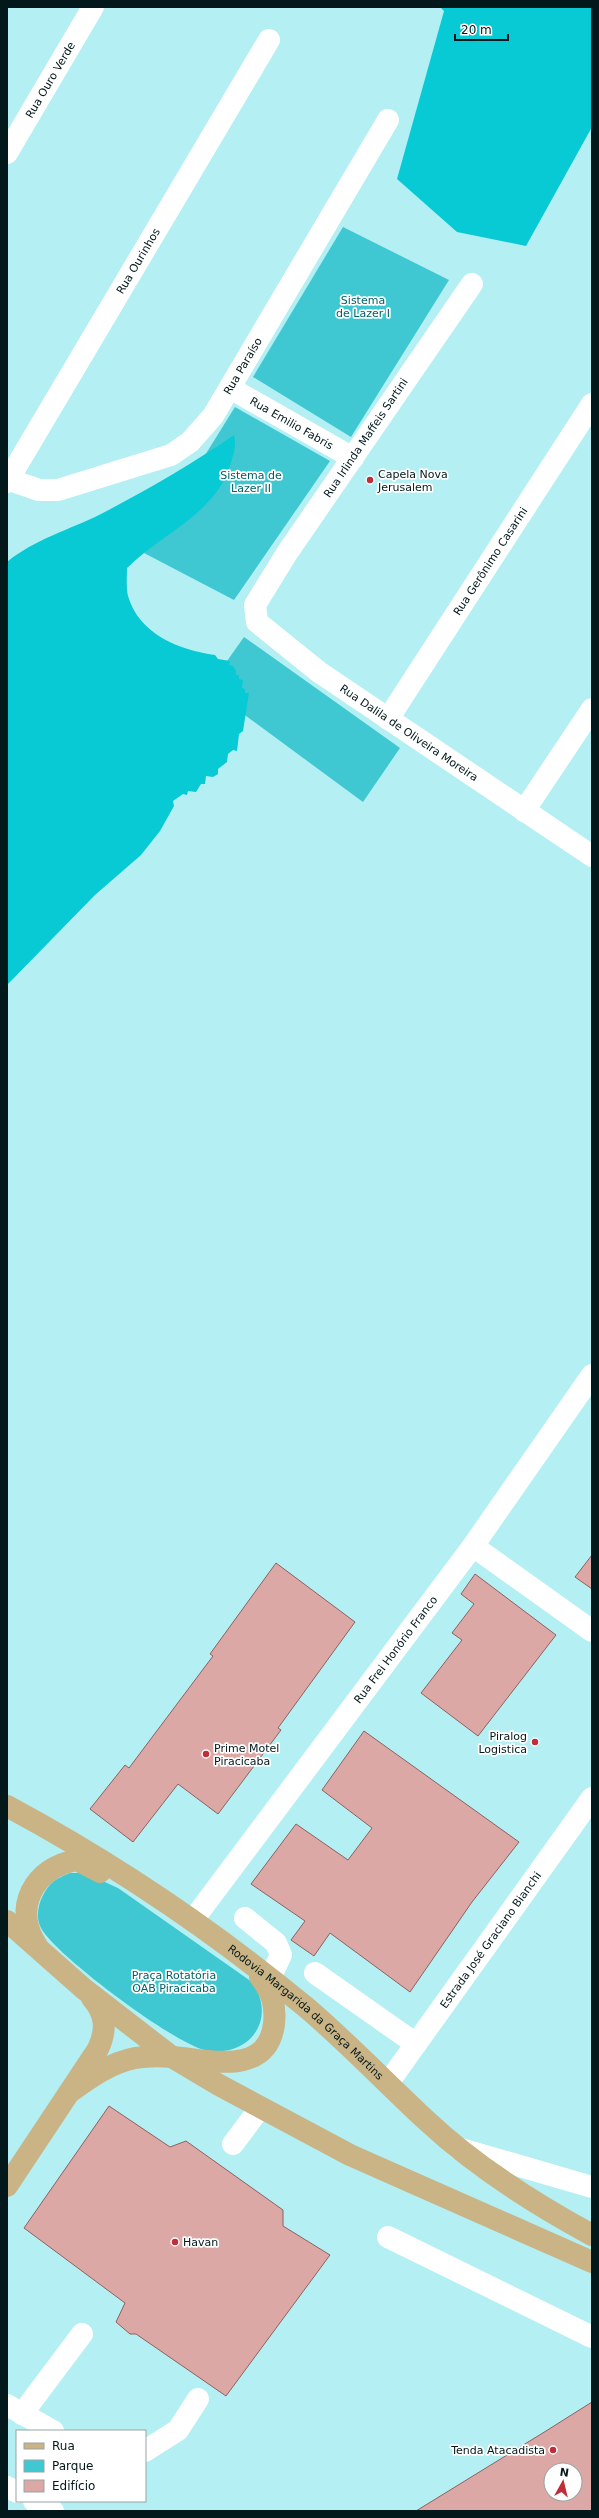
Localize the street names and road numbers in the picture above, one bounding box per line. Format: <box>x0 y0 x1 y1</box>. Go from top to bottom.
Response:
street label: Rua Ouro Verde <box>23 39 78 120</box>
street label: Rua Ourinhos <box>114 226 163 296</box>
street label: Rua Paraíso <box>221 335 265 397</box>
street label: Rua Irlinda Maffeis Sartini <box>321 376 411 500</box>
street label: Rua Emilio Fabris <box>248 394 336 452</box>
street label: Rua Gerônimo Casarini <box>450 505 530 618</box>
street label: Rua Dalila de Oliveira Moreira <box>338 682 481 784</box>
street label: Rua Frei Honório Franco <box>351 1593 440 1706</box>
street label: Estrada José Graciano Bianchi <box>437 1869 544 2011</box>
street label: Rodovia Margarida da Graça Martins <box>225 1942 386 2083</box>

